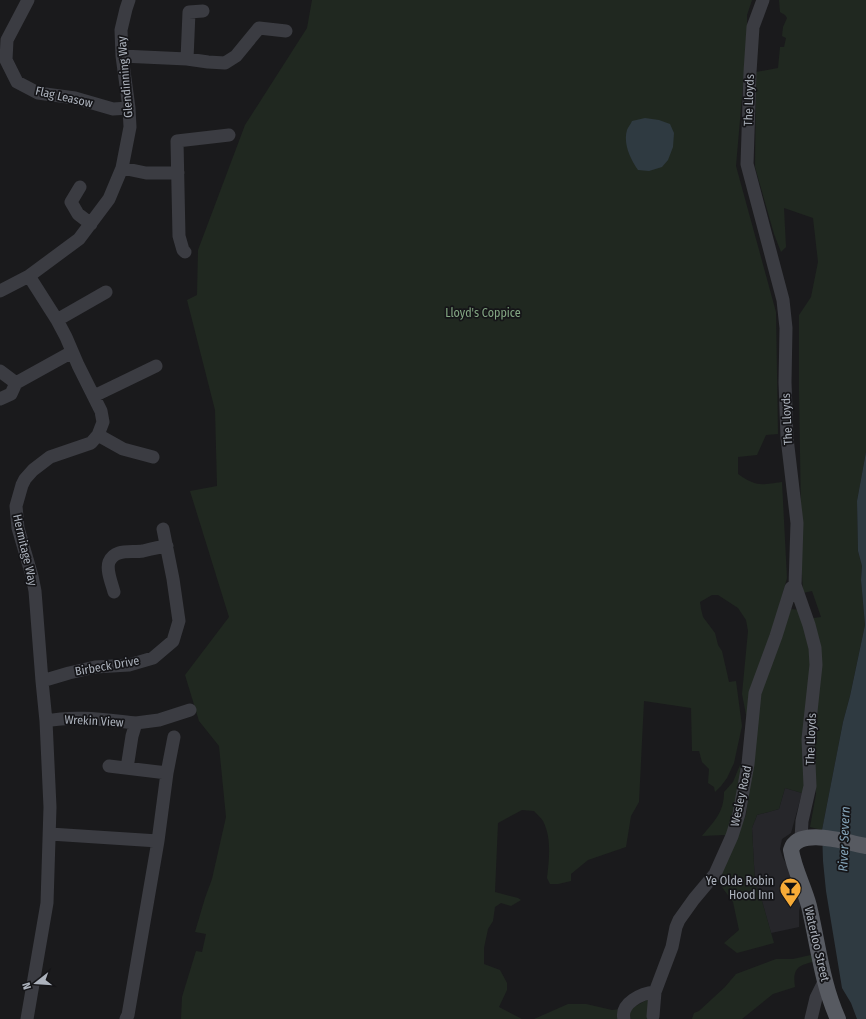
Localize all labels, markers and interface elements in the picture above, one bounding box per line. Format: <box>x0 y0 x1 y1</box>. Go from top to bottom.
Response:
street label: Glendinning Way <box>114 35 136 118</box>
street label: The Lloyds <box>741 74 757 126</box>
street label: Flag Leasow <box>34 84 94 110</box>
park label: Lloyd's Coppice <box>445 306 521 320</box>
street label: The Lloyds <box>779 393 795 445</box>
street label: Hermitage Way <box>10 513 40 588</box>
street label: Birbeck Drive <box>74 653 140 679</box>
street label: Wrekin View <box>64 712 124 730</box>
street label: The Lloyds <box>803 713 819 765</box>
street label: Wesley Road <box>728 764 754 828</box>
water label: River Severn <box>835 806 853 872</box>
place label: Ye Olde Robin Hood Inn <box>706 874 774 902</box>
bar icon: Ye Olde Robin Hood Inn <box>777 875 803 908</box>
street label: Waterloo Street <box>802 905 832 983</box>
north arrow <box>16 963 56 1003</box>
text: N <box>20 981 34 991</box>

